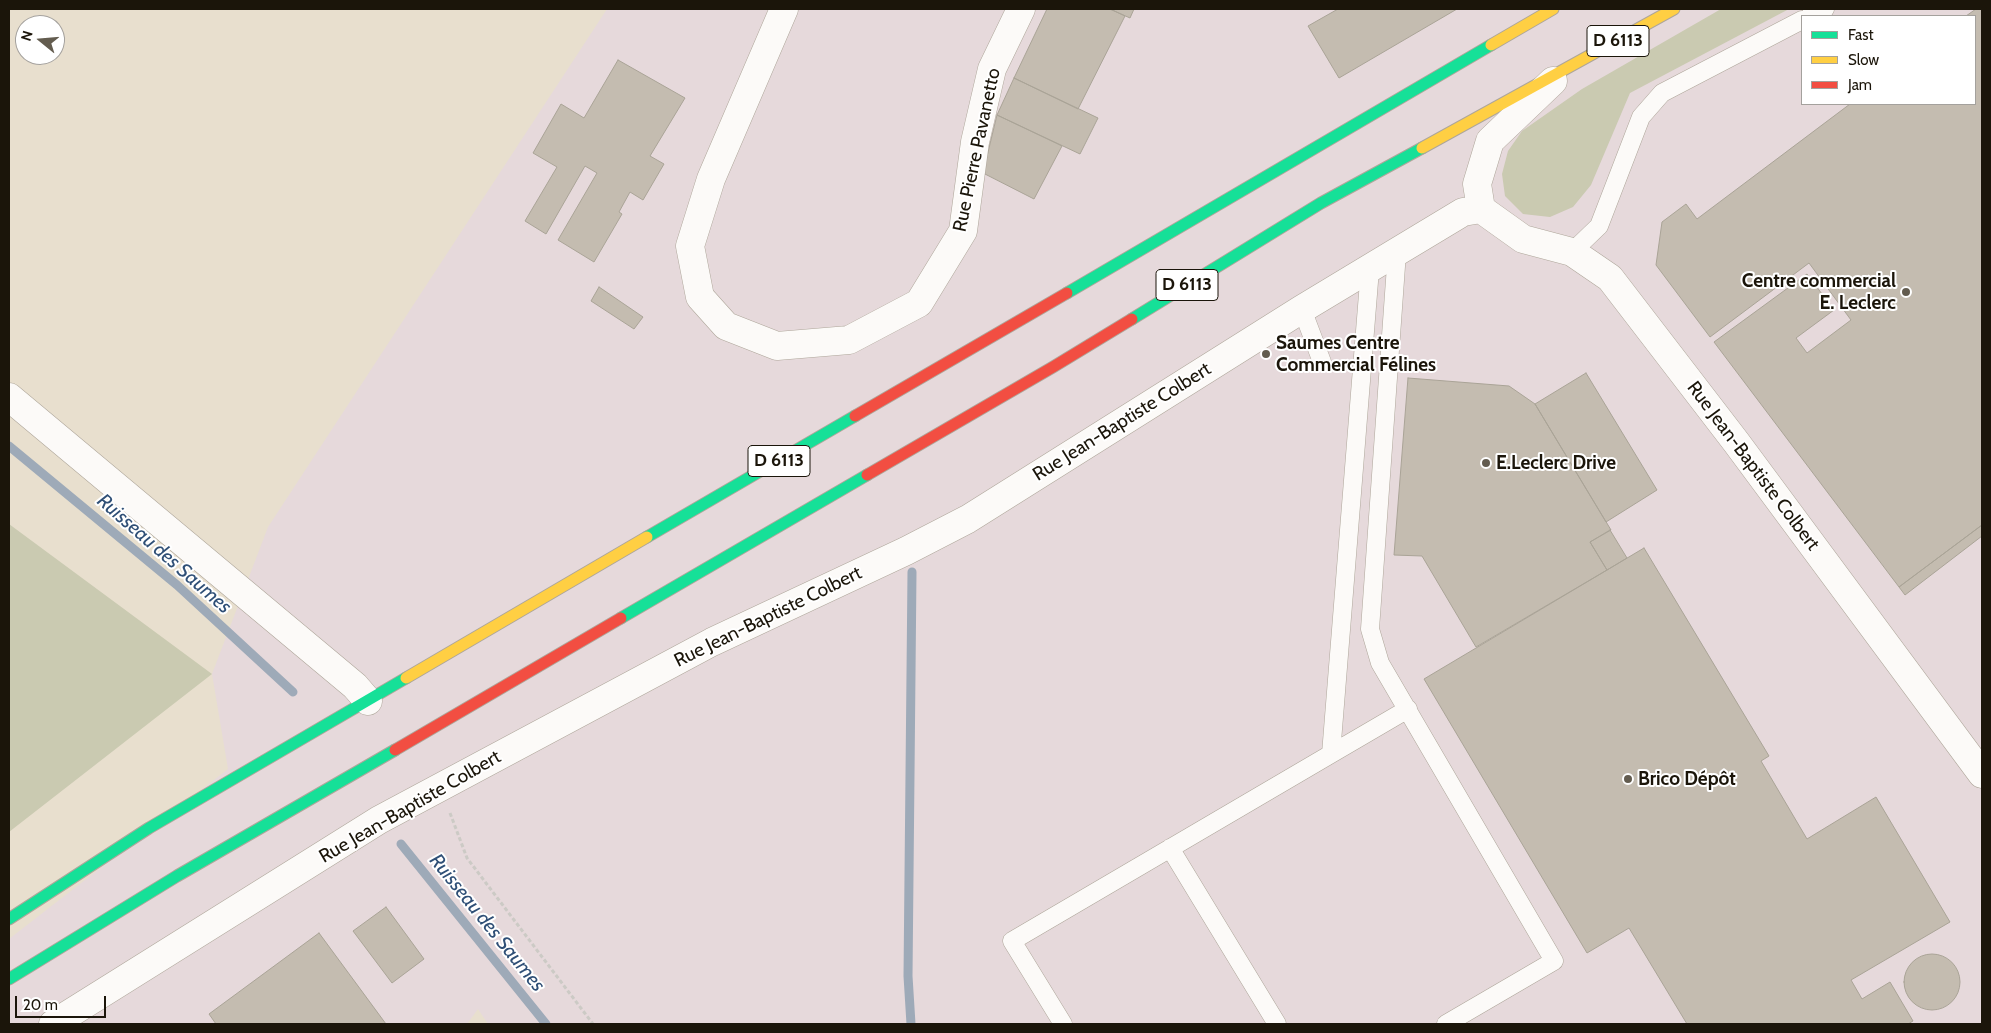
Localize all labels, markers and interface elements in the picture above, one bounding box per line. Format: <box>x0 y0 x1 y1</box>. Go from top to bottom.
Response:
north arrow <box>15 15 65 65</box>
legend <box>1801 15 1976 105</box>
road number: D 6113 <box>1587 26 1649 56</box>
text: Fast <box>1848 26 1873 44</box>
text: N <box>17 29 37 43</box>
text: Slow <box>1848 51 1879 69</box>
street label: Rue Pierre Pavanetto <box>949 66 1005 234</box>
text: Jam <box>1848 76 1872 94</box>
road number: D 6113 <box>1156 270 1218 300</box>
place label: Centre commercial E. Leclerc <box>1742 270 1896 314</box>
marker: Centre commercial E. Leclerc <box>1900 286 1912 298</box>
place label: Saumes Centre Commercial Félines <box>1276 332 1436 376</box>
marker: Saumes Centre Commercial Félines <box>1260 348 1272 360</box>
street label: Rue Jean-Baptiste Colbert <box>1029 358 1215 486</box>
street label: Rue Jean-Baptiste Colbert <box>1682 377 1824 555</box>
road number: D 6113 <box>748 446 810 476</box>
place label: E.Leclerc Drive <box>1496 452 1616 474</box>
marker: E.Leclerc Drive <box>1480 457 1492 469</box>
water label: Ruisseau des Saumes <box>92 489 236 619</box>
street label: Rue Jean-Baptiste Colbert <box>670 562 866 672</box>
street label: Rue Jean-Baptiste Colbert <box>315 746 505 868</box>
place label: Brico Dépôt <box>1638 768 1736 790</box>
marker: Brico Dépôt <box>1622 773 1634 785</box>
water label: Ruisseau des Saumes <box>424 849 550 997</box>
scale bar <box>18 986 109 1018</box>
text: 20 m <box>23 996 58 1014</box>

